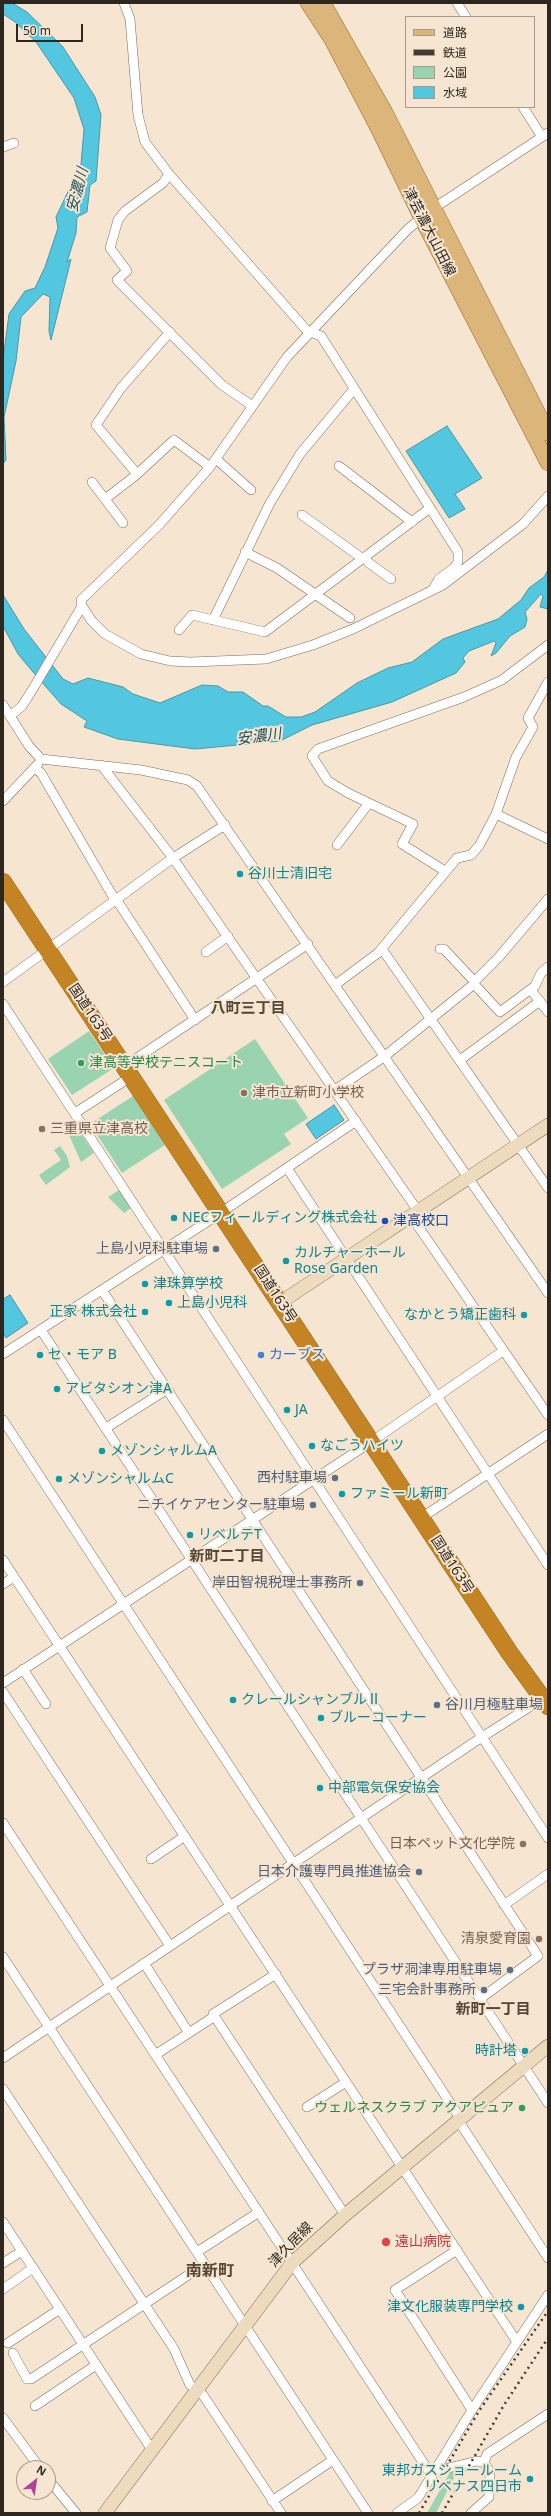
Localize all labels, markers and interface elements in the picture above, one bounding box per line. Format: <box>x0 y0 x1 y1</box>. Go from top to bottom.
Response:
scale bar <box>18 16 85 42</box>
legend <box>405 16 535 108</box>
text: 50 m <box>23 22 51 39</box>
text: 道路 <box>443 24 467 41</box>
text: 鉄道 <box>443 44 467 61</box>
text: 公園 <box>443 64 467 81</box>
text: 水域 <box>443 84 467 101</box>
water label: 安濃川 <box>63 166 93 214</box>
street label: 津芸濃大山田線 <box>399 185 459 279</box>
water label: 安濃川 <box>235 725 283 749</box>
place label: 谷川士清旧宅 <box>248 866 332 882</box>
marker: 谷川士清旧宅 <box>235 869 245 879</box>
street label: 国道163号 <box>65 981 115 1045</box>
district label: 八町三丁目 <box>211 1000 285 1018</box>
place label: 津高等学校テニスコート <box>89 1055 243 1071</box>
marker: 津高等学校テニスコート <box>76 1058 86 1068</box>
place label: 津市立新町小学校 <box>252 1085 364 1101</box>
marker: 津市立新町小学校 <box>239 1088 249 1098</box>
place label: 三重県立津高校 <box>50 1121 148 1137</box>
marker: 三重県立津高校 <box>37 1124 47 1134</box>
place label: NECフィールディング株式会社 <box>182 1210 377 1226</box>
marker: NECフィールディング株式会社 <box>169 1213 179 1223</box>
place label: 津高校口 <box>393 1213 449 1229</box>
marker: 津高校口 <box>380 1216 390 1226</box>
place label: 上島小児科駐車場 <box>96 1241 208 1257</box>
marker: 上島小児科駐車場 <box>211 1244 221 1254</box>
place label: カルチャーホール Rose Garden <box>294 1245 406 1278</box>
marker: カルチャーホール Rose Garden <box>281 1256 291 1266</box>
street label: 国道163号 <box>250 1262 300 1326</box>
place label: 津珠算学校 <box>153 1276 223 1292</box>
marker: 津珠算学校 <box>140 1279 150 1289</box>
place label: 上島小児科 <box>177 1295 247 1311</box>
marker: 上島小児科 <box>164 1298 174 1308</box>
place label: 正家 株式会社 <box>49 1304 137 1320</box>
marker: 正家 株式会社 <box>140 1307 150 1317</box>
place label: なかとう矯正歯科 <box>404 1307 516 1323</box>
marker: なかとう矯正歯科 <box>519 1310 529 1320</box>
place label: セ・モア B <box>48 1347 117 1363</box>
place label: カーブス <box>269 1347 325 1363</box>
marker: セ・モア B <box>35 1350 45 1360</box>
marker: カーブス <box>256 1350 266 1360</box>
place label: アビタシオン津A <box>65 1381 172 1397</box>
marker: アビタシオン津A <box>52 1384 62 1394</box>
place label: JA <box>295 1402 308 1418</box>
marker: JA <box>282 1405 292 1415</box>
place label: なごうハイツ <box>320 1438 404 1454</box>
marker: なごうハイツ <box>307 1441 317 1451</box>
place label: メゾンシャルムA <box>110 1443 217 1459</box>
marker: メゾンシャルムA <box>97 1446 107 1456</box>
place label: 西村駐車場 <box>257 1470 327 1486</box>
place label: メゾンシャルムC <box>67 1471 174 1487</box>
marker: 西村駐車場 <box>330 1473 340 1483</box>
marker: メゾンシャルムC <box>54 1474 64 1484</box>
place label: ファミール新町 <box>350 1486 448 1502</box>
marker: ファミール新町 <box>337 1489 347 1499</box>
place label: ニチイケアセンター駐車場 <box>137 1497 305 1513</box>
marker: ニチイケアセンター駐車場 <box>308 1500 318 1510</box>
place label: リベルテT <box>198 1527 262 1543</box>
marker: リベルテT <box>185 1530 195 1540</box>
street label: 国道163号 <box>427 1533 477 1597</box>
district label: 新町二丁目 <box>190 1548 264 1566</box>
place label: 岸田智視税理士事務所 <box>212 1575 352 1591</box>
marker: 岸田智視税理士事務所 <box>355 1578 365 1588</box>
place label: クレールシャンブルⅡ <box>241 1692 381 1708</box>
marker: クレールシャンブルⅡ <box>228 1695 238 1705</box>
place label: 谷川月極駐車場 <box>445 1697 543 1713</box>
marker: 谷川月極駐車場 <box>432 1700 442 1710</box>
place label: ブルーコーナー <box>329 1710 427 1726</box>
marker: ブルーコーナー <box>316 1713 326 1723</box>
place label: 中部電気保安協会 <box>328 1780 440 1796</box>
marker: 中部電気保安協会 <box>315 1783 325 1793</box>
place label: 日本ペット文化学院 <box>389 1836 515 1852</box>
marker: 日本ペット文化学院 <box>518 1839 528 1849</box>
place label: 日本介護専門員推進協会 <box>257 1864 411 1880</box>
marker: 日本介護専門員推進協会 <box>414 1867 424 1877</box>
place label: 清泉愛育園 <box>461 1931 531 1947</box>
marker: 清泉愛育園 <box>534 1934 544 1944</box>
place label: プラザ洞津専用駐車場 <box>362 1962 502 1978</box>
marker: プラザ洞津専用駐車場 <box>505 1965 515 1975</box>
place label: 三宅会計事務所 <box>378 1982 476 1998</box>
marker: 三宅会計事務所 <box>479 1985 489 1995</box>
district label: 新町一丁目 <box>456 2001 530 2019</box>
place label: 時計塔 <box>475 2043 517 2059</box>
marker: 時計塔 <box>520 2046 530 2056</box>
place label: ウェルネスクラブ アクアピュア <box>314 2100 514 2116</box>
marker: ウェルネスクラブ アクアピュア <box>517 2103 527 2113</box>
street label: 津久居線 <box>266 2219 316 2271</box>
place label: 遠山病院 <box>395 2234 451 2250</box>
marker: 遠山病院 <box>380 2236 392 2248</box>
district label: 南新町 <box>186 2261 234 2281</box>
place label: 津文化服装専門学校 <box>387 2299 513 2315</box>
marker: 津文化服装専門学校 <box>516 2302 526 2312</box>
north arrow <box>16 2460 56 2500</box>
text: N <box>34 2461 49 2479</box>
place label: 東邦ガスショールーム リベナス四日市 <box>382 2463 522 2496</box>
marker: 東邦ガスショールーム リベナス四日市 <box>525 2474 535 2484</box>

